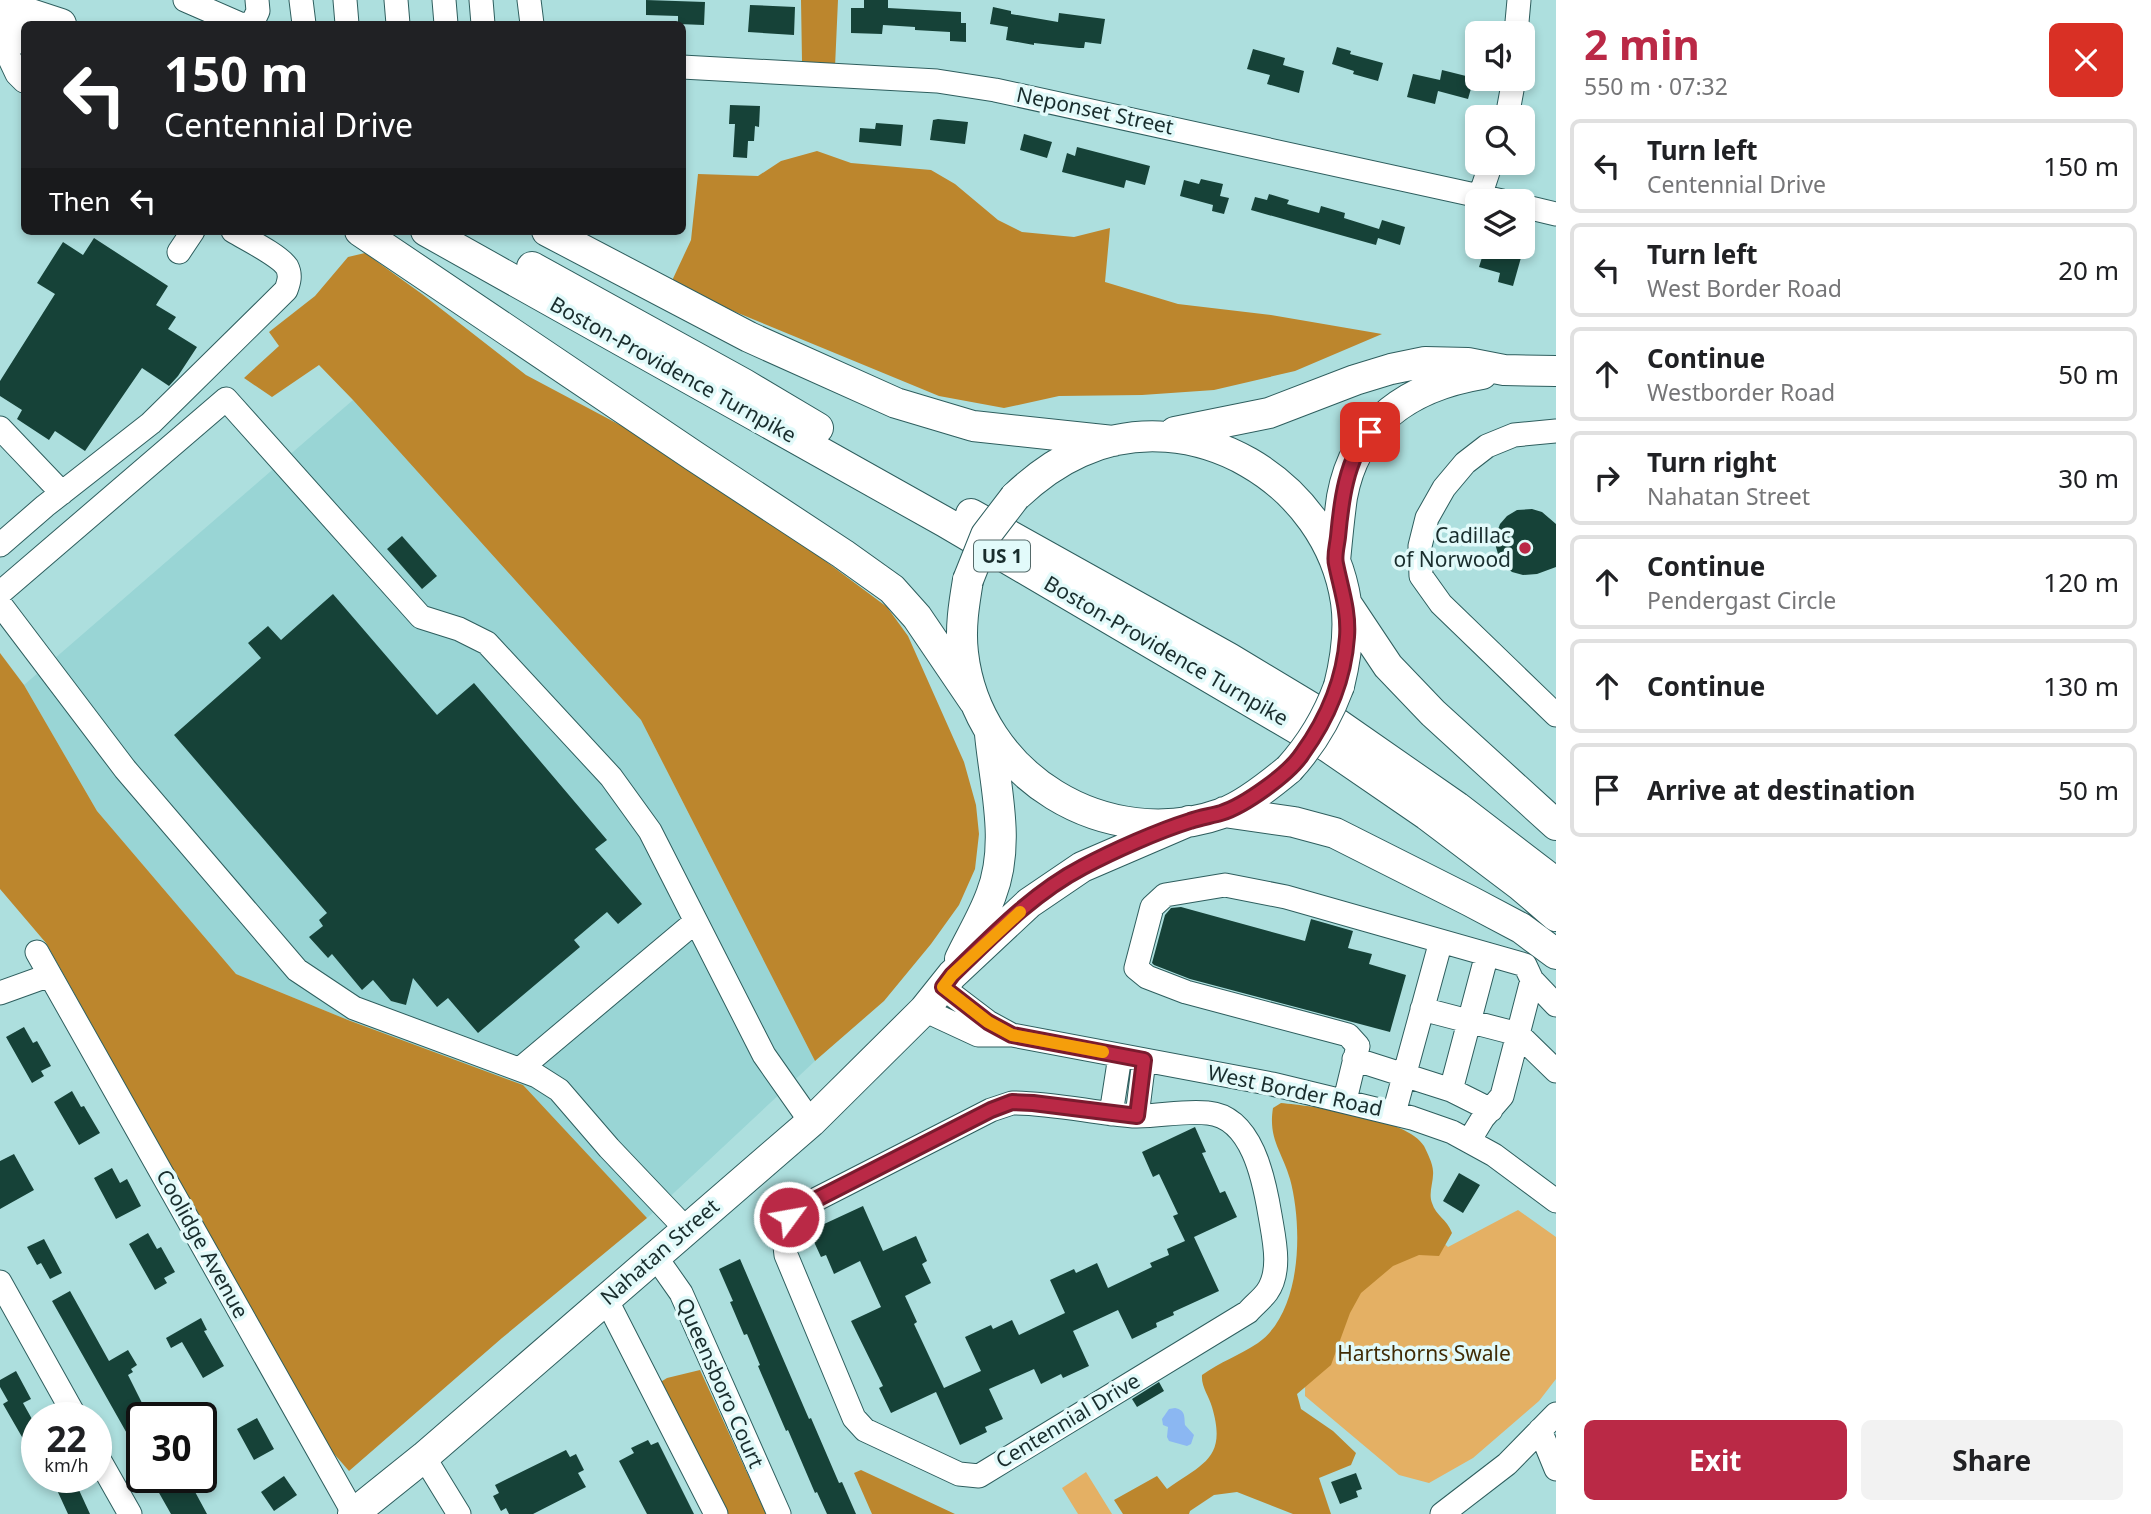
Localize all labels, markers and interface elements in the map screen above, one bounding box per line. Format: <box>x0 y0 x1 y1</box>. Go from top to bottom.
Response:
text: 2 min <box>1584 15 1700 72</box>
map controls <box>1465 21 1535 259</box>
button: sound <box>1465 21 1535 91</box>
button: close <box>2049 23 2123 97</box>
text: 150 m <box>164 40 309 106</box>
icon: left <box>49 49 140 140</box>
text: 550 m · 07:32 <box>1584 70 1728 102</box>
street label: Neponset Street <box>1014 80 1177 140</box>
text: Centennial Drive <box>164 103 413 146</box>
button: search <box>1465 105 1535 175</box>
text: Turn left <box>1647 132 1758 168</box>
icon: left <box>1588 147 1626 185</box>
text: 150 m <box>2043 148 2119 184</box>
text: Centennial Drive <box>1647 168 1826 200</box>
icon: left <box>124 182 162 220</box>
text: Then <box>49 183 110 219</box>
button: layers <box>1465 189 1535 259</box>
text: Turn left <box>1647 236 1758 272</box>
icon: left <box>1588 251 1626 289</box>
text: 20 m <box>2058 252 2119 288</box>
text: West Border Road <box>1647 272 1842 304</box>
street label: Boston-Providence Turnpike <box>545 290 802 449</box>
text: Continue <box>1647 340 1765 376</box>
icon: ahead <box>1588 355 1626 393</box>
text: 50 m <box>2058 356 2119 392</box>
text: Westborder Road <box>1647 376 1835 408</box>
pin <box>1340 402 1400 462</box>
icon: arrive <box>1351 413 1389 451</box>
text: Turn right <box>1647 444 1777 480</box>
icon: right <box>1588 459 1626 497</box>
text: 30 m <box>2058 460 2119 496</box>
text: Nahatan Street <box>1647 480 1810 512</box>
place label: Cadillac of Norwood <box>1393 521 1511 573</box>
road number: US 1 <box>974 540 1030 572</box>
marker: Cadillac of Norwood <box>1517 540 1533 556</box>
text: Continue <box>1647 548 1765 584</box>
icon: ahead <box>1588 563 1626 601</box>
text: 120 m <box>2043 564 2119 600</box>
street label: Boston-Providence Turnpike <box>1039 569 1294 732</box>
text: Pendergast Circle <box>1647 584 1836 616</box>
icon: ahead <box>1588 667 1626 705</box>
text: Continue <box>1647 668 1765 704</box>
text: 130 m <box>2043 668 2119 704</box>
icon: arrive <box>1588 771 1626 809</box>
text: Arrive at destination <box>1647 772 1916 808</box>
text: 50 m <box>2058 772 2119 808</box>
street label: West Border Road <box>1205 1058 1385 1122</box>
street label: Coolidge Avenue <box>150 1164 255 1323</box>
position arrow <box>752 1180 826 1254</box>
street label: Nahatan Street <box>594 1192 725 1311</box>
street label: Queensboro Court <box>671 1293 771 1472</box>
park label: Hartshorns Swale <box>1337 1339 1511 1367</box>
street label: Centennial Drive <box>990 1366 1145 1474</box>
speed limit sign: 30 <box>126 1402 217 1493</box>
text: 22 <box>46 1415 87 1462</box>
button: Exit <box>1584 1420 1847 1500</box>
button: Share <box>1861 1420 2123 1500</box>
text: km/h <box>44 1453 89 1477</box>

